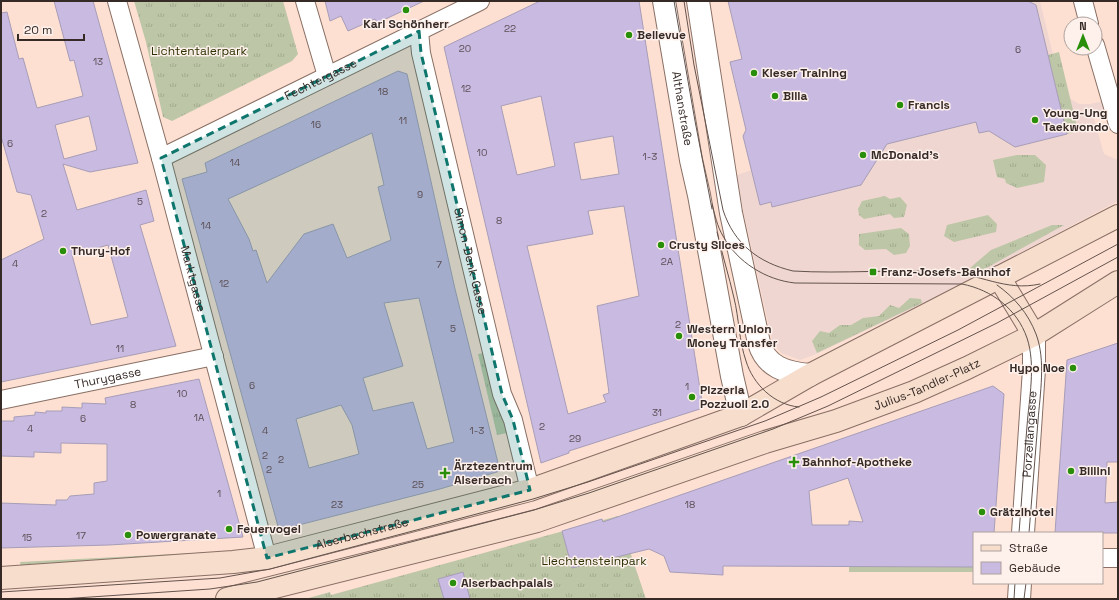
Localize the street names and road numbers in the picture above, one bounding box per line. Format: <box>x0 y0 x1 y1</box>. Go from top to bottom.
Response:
street label: Fechtergasse <box>282 55 360 104</box>
street label: Althanstraße <box>668 70 696 147</box>
street label: Simon-Denk-Gasse <box>450 206 491 316</box>
street label: Marktgasse <box>177 244 209 314</box>
street label: Julius-Tandler-Platz <box>871 355 983 414</box>
street label: Thurygasse <box>73 363 143 393</box>
street label: Porzellangasse <box>1019 390 1041 478</box>
street label: Alserbachstraße <box>314 514 410 553</box>

